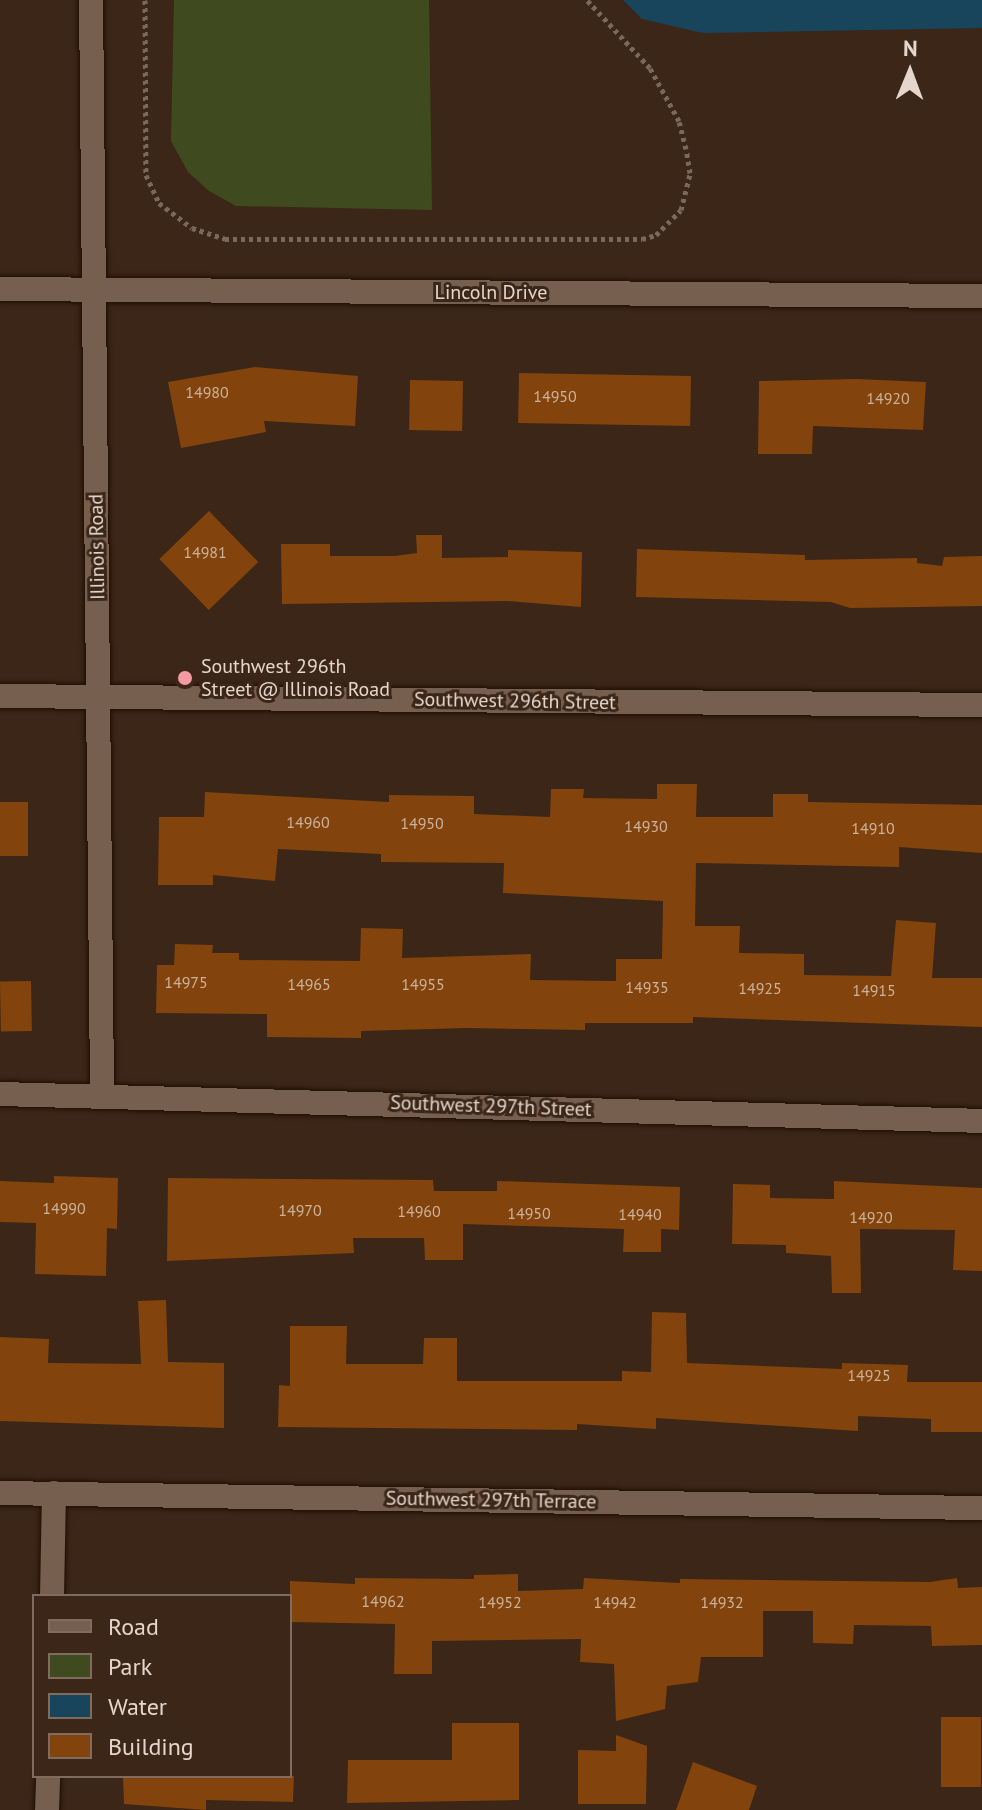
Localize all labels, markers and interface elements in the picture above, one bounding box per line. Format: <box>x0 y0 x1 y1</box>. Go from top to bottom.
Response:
north arrow <box>870 32 950 112</box>
text: N <box>903 34 918 62</box>
street label: Lincoln Drive <box>435 280 547 304</box>
house number: 14980 <box>185 382 229 402</box>
house number: 14950 <box>533 386 577 406</box>
house number: 14920 <box>866 388 910 408</box>
street label: Illinois Road <box>84 494 110 600</box>
house number: 14981 <box>183 542 227 562</box>
place label: Southwest 296th Street @ Illinois Road <box>201 654 390 701</box>
marker: Southwest 296th Street @ Illinois Road <box>176 669 194 687</box>
street label: Southwest 296th Street <box>414 687 616 715</box>
house number: 14960 <box>286 812 330 832</box>
house number: 14950 <box>400 813 444 833</box>
house number: 14930 <box>624 816 668 836</box>
house number: 14910 <box>851 818 895 838</box>
house number: 14975 <box>164 972 208 992</box>
house number: 14965 <box>287 974 331 994</box>
house number: 14955 <box>401 974 445 994</box>
house number: 14935 <box>625 977 669 997</box>
house number: 14925 <box>738 978 782 998</box>
house number: 14915 <box>852 980 896 1000</box>
street label: Southwest 297th Street <box>390 1090 592 1122</box>
house number: 14990 <box>42 1198 86 1218</box>
house number: 14970 <box>278 1200 322 1220</box>
house number: 14960 <box>397 1201 441 1221</box>
house number: 14950 <box>507 1203 551 1223</box>
house number: 14940 <box>618 1204 662 1224</box>
house number: 14920 <box>849 1207 893 1227</box>
house number: 14925 <box>847 1365 891 1385</box>
street label: Southwest 297th Terrace <box>385 1486 597 1514</box>
house number: 14962 <box>361 1591 405 1611</box>
house number: 14952 <box>478 1592 522 1612</box>
house number: 14942 <box>593 1592 637 1612</box>
house number: 14932 <box>700 1592 744 1612</box>
legend <box>32 1594 292 1778</box>
text: Road <box>108 1611 159 1642</box>
text: Park <box>108 1651 152 1682</box>
text: Water <box>108 1691 167 1722</box>
text: Building <box>108 1731 194 1762</box>

